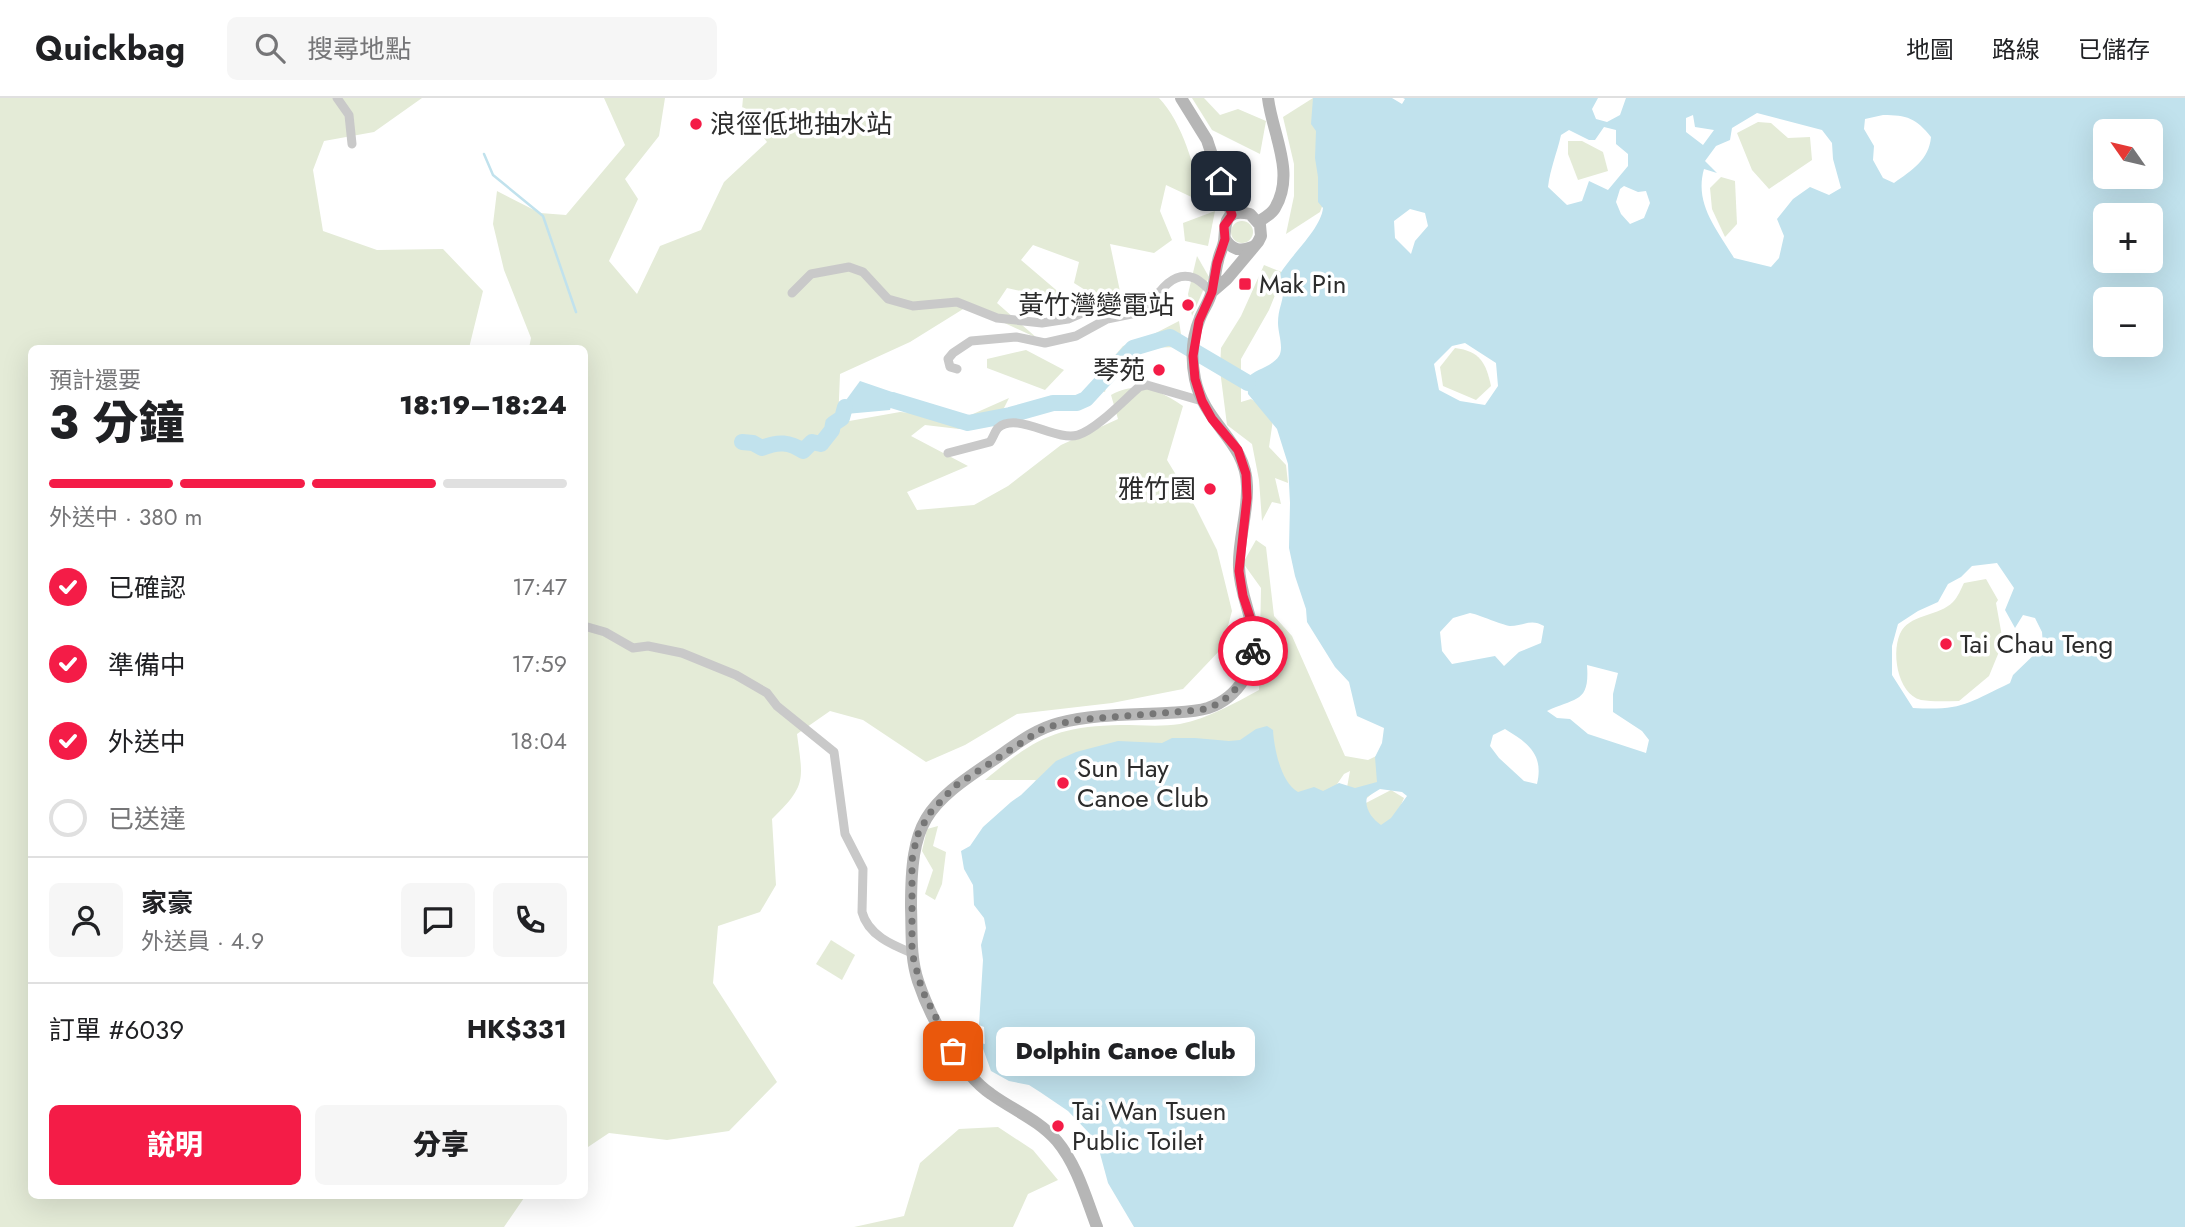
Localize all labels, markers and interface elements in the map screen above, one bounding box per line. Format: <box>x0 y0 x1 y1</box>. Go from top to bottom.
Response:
search box <box>227 17 717 80</box>
text: Quickbag <box>35 25 185 72</box>
icon: search <box>251 29 289 67</box>
text: 搜尋地點 <box>307 30 411 68</box>
text: 地圖 <box>1906 32 1954 67</box>
text: 路線 <box>1992 32 2040 67</box>
text: 已儲存 <box>2078 32 2150 67</box>
place label: 浪徑低地抽水站 <box>710 105 892 143</box>
marker: 浪徑低地抽水站 <box>688 116 704 132</box>
north arrow <box>2093 119 2163 189</box>
map controls <box>2093 119 2163 357</box>
pin <box>1191 151 1251 211</box>
icon: home <box>1202 162 1240 200</box>
button: + <box>2093 203 2163 273</box>
place label: Mak Pin <box>1259 265 1346 303</box>
marker: Mak Pin <box>1237 276 1253 292</box>
place label: 黃竹灣變電站 <box>1018 286 1174 324</box>
button: − <box>2093 287 2163 357</box>
marker: 黃竹灣變電站 <box>1180 297 1196 313</box>
place label: 琴苑 <box>1093 351 1145 389</box>
marker: 琴苑 <box>1151 362 1167 378</box>
text: 預計還要 <box>49 363 141 397</box>
text: 18:19–18:24 <box>399 386 567 424</box>
text: 3 分鐘 <box>49 390 184 456</box>
place label: 雅竹園 <box>1118 470 1196 508</box>
marker: 雅竹園 <box>1202 481 1218 497</box>
text: 外送中 · 380 m <box>49 500 202 534</box>
icon: check <box>49 568 87 606</box>
text: 已確認 <box>108 569 186 607</box>
text: 17:47 <box>512 570 567 604</box>
courier <box>1218 616 1288 686</box>
place label: Tai Chau Teng <box>1960 625 2113 663</box>
icon: bike <box>1234 632 1272 670</box>
marker: Tai Chau Teng <box>1938 636 1954 652</box>
icon: check <box>49 645 87 683</box>
text: 準備中 <box>108 646 186 684</box>
text: 17:59 <box>511 647 567 681</box>
icon: check <box>49 722 87 760</box>
text: 外送中 <box>108 723 186 761</box>
text: 18:04 <box>510 724 567 758</box>
place label: Sun Hay Canoe Club <box>1077 749 1209 817</box>
marker: Sun Hay Canoe Club <box>1055 775 1071 791</box>
text: 已送達 <box>108 800 186 838</box>
button: person <box>49 883 123 957</box>
button: chat <box>401 883 475 957</box>
button: phone <box>493 883 567 957</box>
text: 家豪 <box>141 884 193 922</box>
text: 外送員 · 4.9 <box>141 924 264 958</box>
text: HK$331 <box>467 1010 567 1048</box>
text: 訂單 #6039 <box>49 1011 184 1049</box>
pin <box>923 1021 983 1081</box>
callout: Dolphin Canoe Club <box>995 1026 1254 1076</box>
icon: bag <box>934 1032 972 1070</box>
text: Dolphin Canoe Club <box>1015 1034 1236 1068</box>
place label: Tai Wan Tsuen Public Toilet <box>1072 1092 1226 1160</box>
button: 說明 <box>49 1105 301 1185</box>
button: 分享 <box>315 1105 567 1185</box>
marker: Tai Wan Tsuen Public Toilet <box>1050 1118 1066 1134</box>

